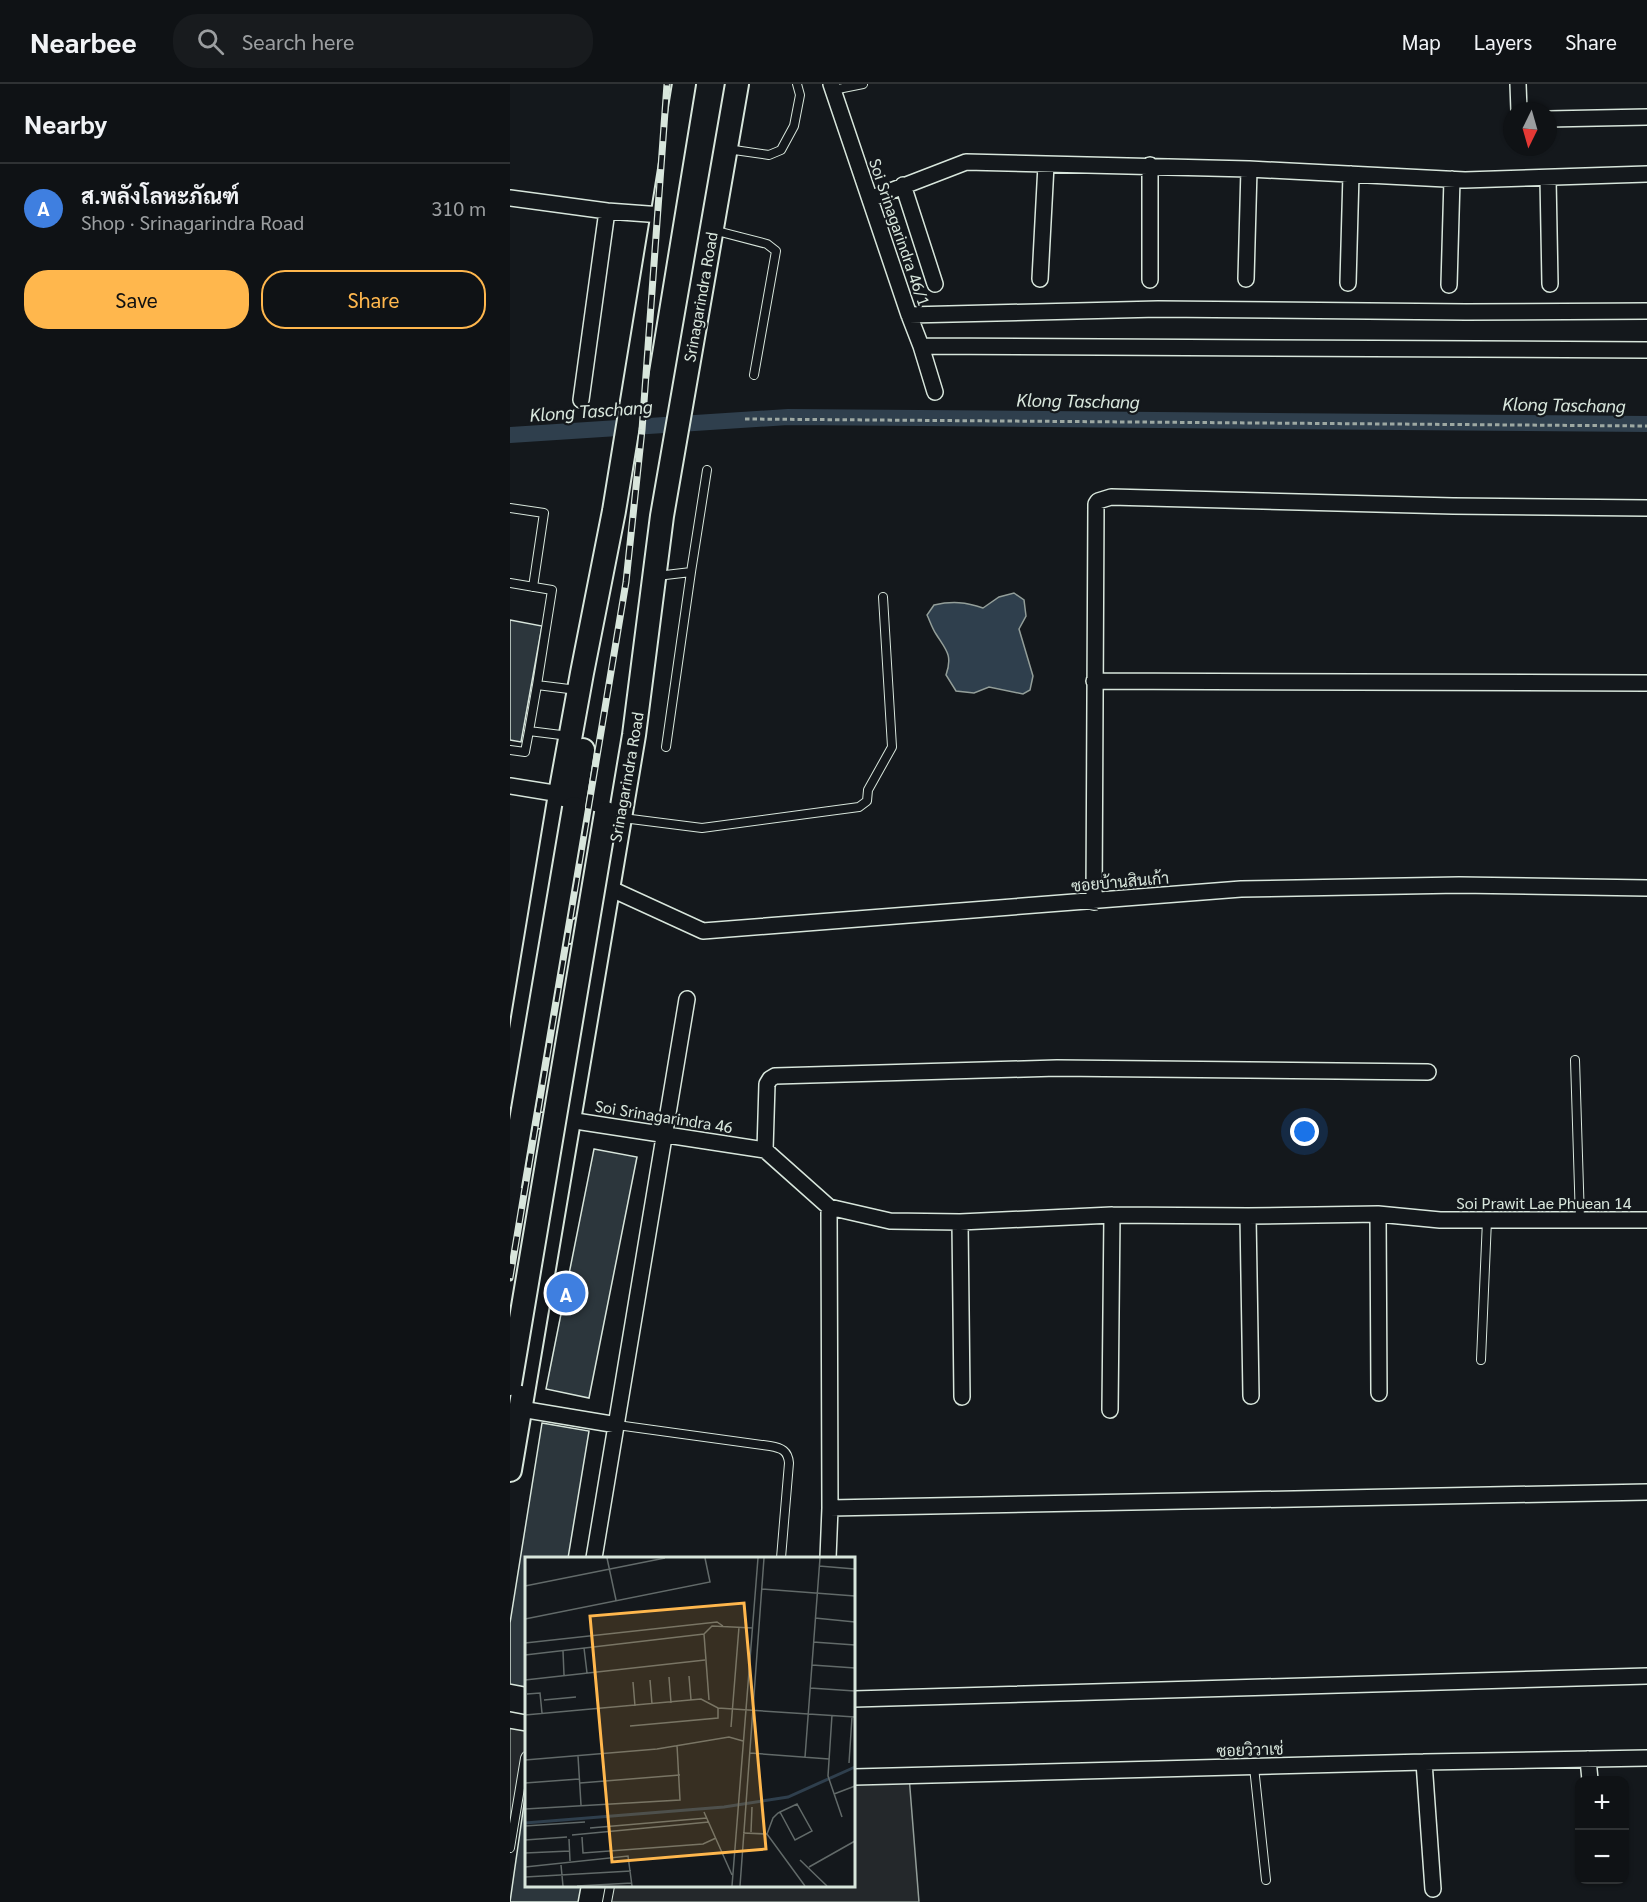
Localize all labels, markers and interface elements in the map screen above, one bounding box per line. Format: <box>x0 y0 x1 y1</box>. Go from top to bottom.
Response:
search box <box>173 14 593 68</box>
text: Nearbee <box>30 23 137 59</box>
icon: search <box>194 25 227 58</box>
text: Search here <box>242 27 355 55</box>
text: Map <box>1402 28 1441 55</box>
text: Layers <box>1474 28 1532 55</box>
text: Share <box>1565 28 1617 55</box>
north arrow <box>1503 102 1557 156</box>
text: Nearby <box>24 106 107 140</box>
street label: Soi Srinagarindra 46/1 <box>865 155 935 309</box>
text: ส.พลังโลหะภัณฑ์ <box>81 181 239 209</box>
text: A <box>37 195 50 221</box>
text: 310 m <box>431 195 486 221</box>
text: Shop · Srinagarindra Road <box>81 209 304 235</box>
street label: Srinagarindra Road <box>678 230 722 364</box>
button: Save <box>24 270 249 329</box>
button: Share <box>261 270 486 329</box>
water label: Klong Taschang <box>1016 387 1140 413</box>
water label: Klong Taschang <box>1502 391 1626 417</box>
water label: Klong Taschang <box>529 394 654 426</box>
street label: Srinagarindra Road <box>604 710 648 844</box>
street label: ซอยบ้านสินเก้า <box>1070 866 1170 896</box>
street label: Soi Srinagarindra 46 <box>594 1095 735 1137</box>
your location <box>1290 1117 1319 1146</box>
street label: Soi Prawit Lae Phuean 14 <box>1456 1192 1632 1213</box>
pin: A <box>546 1270 586 1316</box>
inset map <box>525 1557 855 1887</box>
street label: ซอยวิวาเช่ <box>1216 1737 1284 1761</box>
map controls <box>1575 1776 1629 1884</box>
button: + <box>1575 1776 1629 1830</box>
button: − <box>1575 1830 1629 1884</box>

